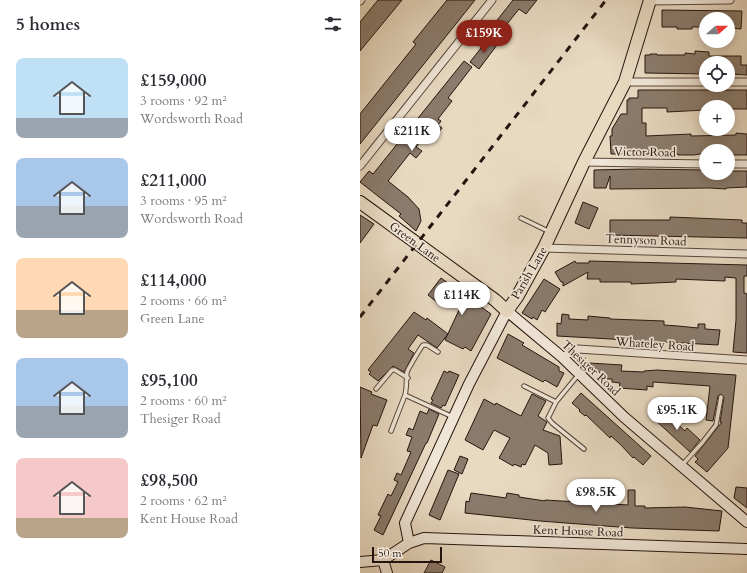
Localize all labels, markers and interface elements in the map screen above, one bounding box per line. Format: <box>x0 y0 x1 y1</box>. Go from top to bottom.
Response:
north arrow <box>699 12 735 48</box>
map controls <box>699 12 735 180</box>
text: 5 homes <box>16 13 80 36</box>
icon: filters <box>322 13 344 35</box>
pin: £159K <box>456 20 512 54</box>
text: £159K <box>465 24 503 42</box>
button: locate <box>699 56 735 92</box>
text: £159,000 <box>140 69 206 92</box>
icon: home <box>48 74 96 122</box>
text: 3 rooms · 92 m² <box>140 92 227 110</box>
button: + <box>699 100 735 136</box>
text: Wordsworth Road <box>140 110 243 128</box>
pin: £211K <box>384 118 440 152</box>
text: £211K <box>393 122 431 140</box>
street label: Victor Road <box>614 143 677 161</box>
button: − <box>699 144 735 180</box>
text: £211,000 <box>140 169 206 192</box>
icon: home <box>48 174 96 222</box>
text: 3 rooms · 95 m² <box>140 192 227 210</box>
text: Wordsworth Road <box>140 210 243 228</box>
street label: Green Lane <box>386 218 444 266</box>
street label: Tennyson Road <box>605 231 687 249</box>
street label: Parish Lane <box>507 244 551 302</box>
text: £114,000 <box>140 269 206 292</box>
icon: home <box>48 274 96 322</box>
pin: £114K <box>434 282 490 316</box>
text: £114K <box>443 286 481 304</box>
text: 2 rooms · 66 m² <box>140 292 227 310</box>
text: Green Lane <box>140 310 205 328</box>
street label: Whateley Road <box>614 333 695 355</box>
street label: Thesiger Road <box>558 337 624 400</box>
text: £95,100 <box>140 369 198 392</box>
icon: home <box>48 374 96 422</box>
text: 2 rooms · 60 m² <box>140 392 227 410</box>
pin: £95.1K <box>644 397 710 431</box>
text: £95.1K <box>656 401 698 419</box>
text: Thesiger Road <box>140 410 221 428</box>
text: £98,500 <box>140 469 198 492</box>
icon: home <box>48 474 96 522</box>
pin: £98.5K <box>563 479 629 513</box>
text: £98.5K <box>575 483 617 501</box>
text: 2 rooms · 62 m² <box>140 492 227 510</box>
text: Kent House Road <box>140 510 238 528</box>
street label: Kent House Road <box>533 521 624 541</box>
scale bar <box>372 545 442 564</box>
text: 50 m <box>378 546 402 561</box>

